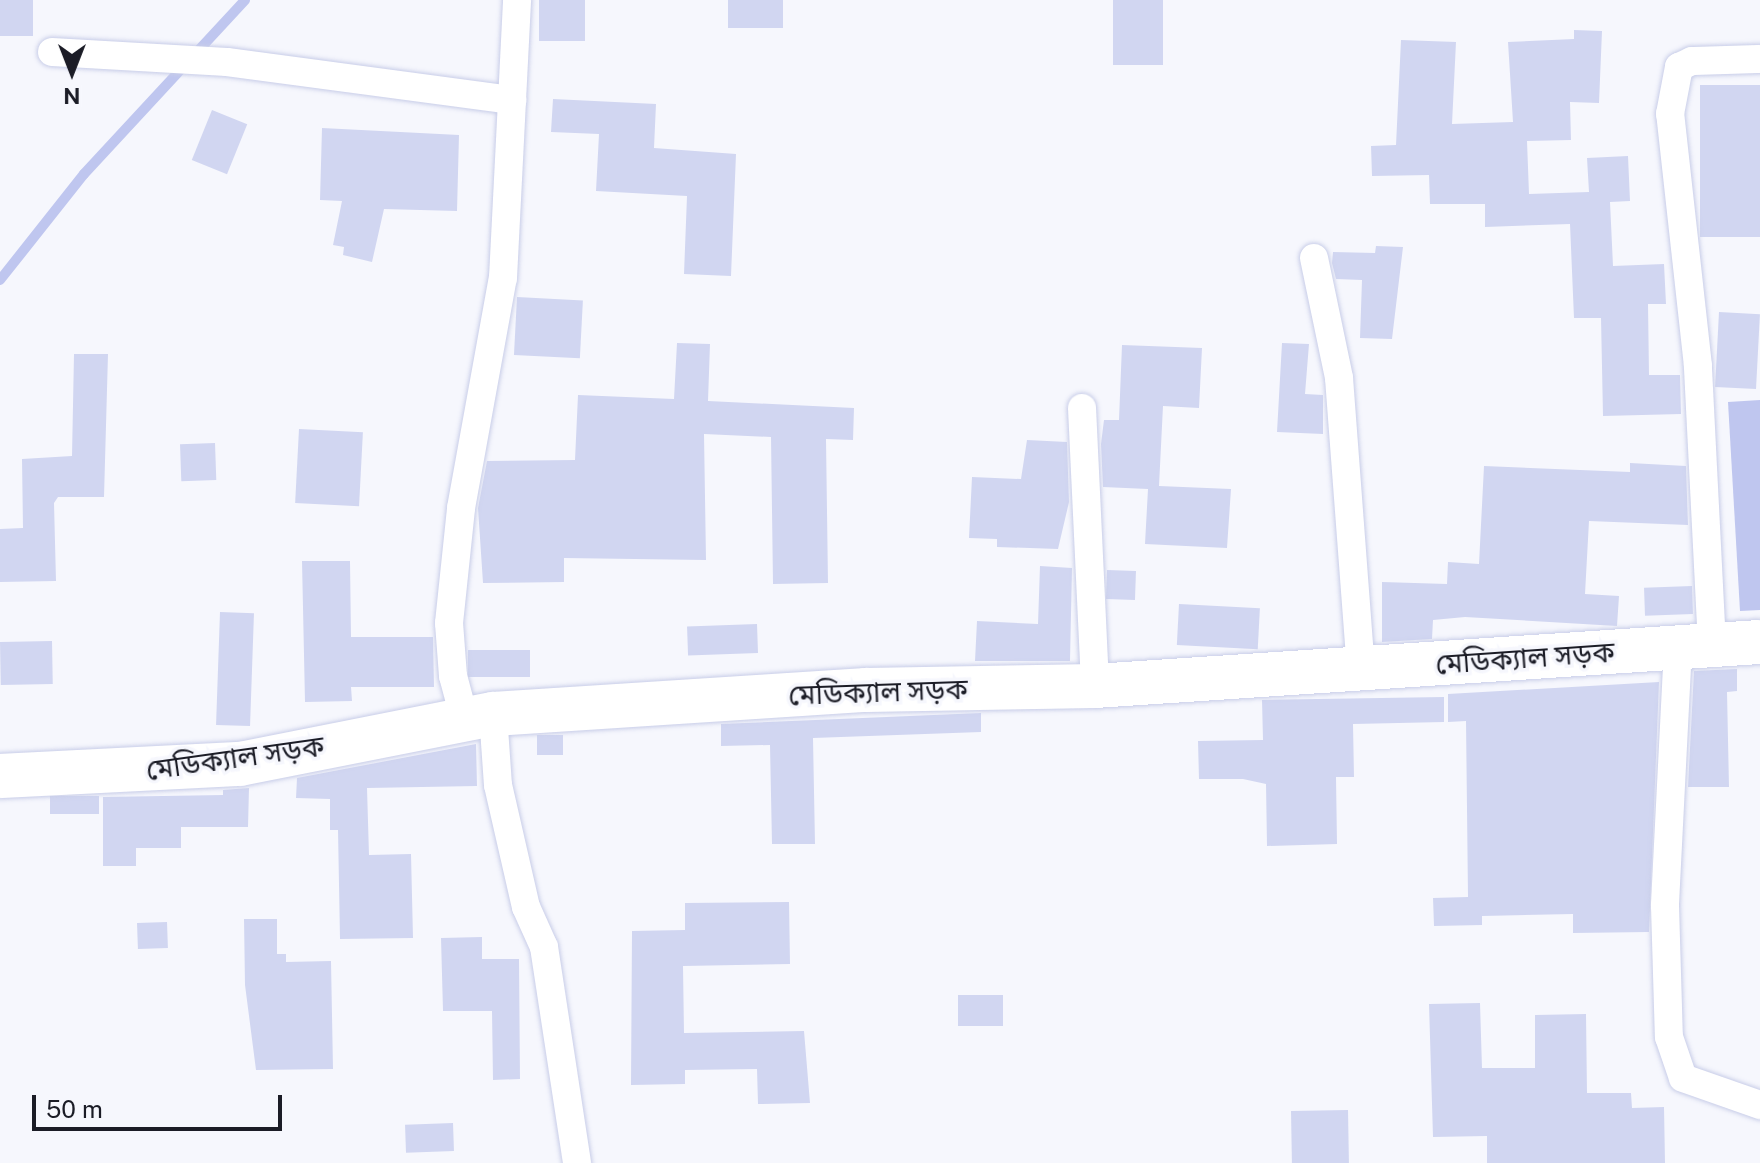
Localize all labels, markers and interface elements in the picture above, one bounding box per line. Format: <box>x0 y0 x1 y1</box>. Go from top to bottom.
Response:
north arrow <box>32 32 112 112</box>
text: N <box>63 83 81 109</box>
street label: মেডিক্যাল সড়ক <box>1434 635 1616 681</box>
street label: মেডিক্যাল সড়ক <box>788 672 968 712</box>
street label: মেডিক্যাল সড়ক <box>144 729 326 787</box>
scale bar <box>36 1079 286 1129</box>
text: 50 m <box>46 1095 103 1123</box>

